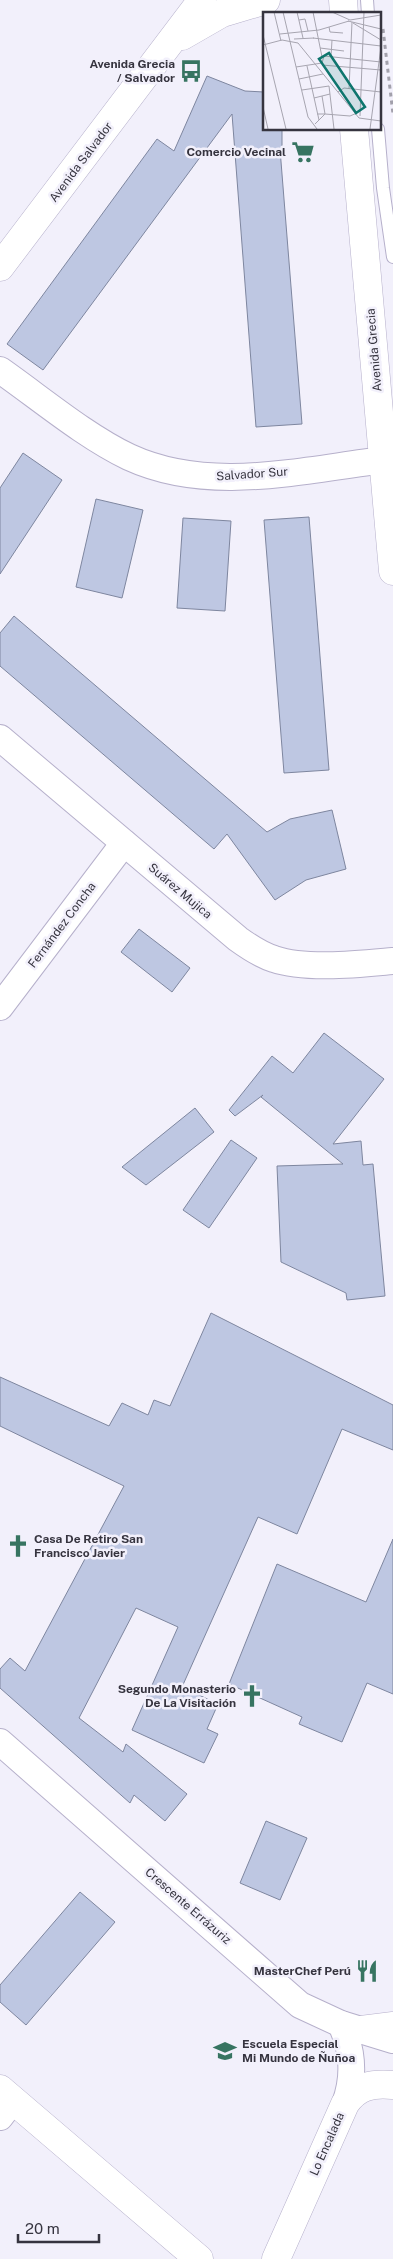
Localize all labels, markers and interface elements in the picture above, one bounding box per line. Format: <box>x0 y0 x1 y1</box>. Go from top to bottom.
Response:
inset map <box>263 12 380 130</box>
place label: Avenida Grecia / Salvador <box>90 57 175 85</box>
bus stop icon: Avenida Grecia / Salvador <box>178 58 204 84</box>
street label: Avenida Salvador <box>46 119 116 205</box>
supermarket icon: Comercio Vecinal <box>290 139 316 165</box>
place label: Comercio Vecinal <box>186 145 286 159</box>
street label: Avenida Grecia <box>363 308 385 392</box>
street label: Salvador Sur <box>216 464 289 483</box>
street label: Suárez Mujica <box>145 860 215 922</box>
street label: Fernández Concha <box>25 880 99 970</box>
place label: Casa De Retiro San Francisco Javier <box>34 1532 143 1560</box>
church icon: Casa De Retiro San Francisco Javier <box>5 1533 31 1559</box>
place label: Segundo Monasterio De La Visitación <box>118 1682 236 1710</box>
church icon: Segundo Monasterio De La Visitación <box>239 1683 265 1709</box>
street label: Crescente Errázuriz <box>142 1865 234 1947</box>
restaurant icon: MasterChef Perú <box>354 1958 380 1984</box>
place label: MasterChef Perú <box>254 1964 351 1978</box>
place label: Escuela Especial Mi Mundo de Ñuñoa <box>242 2037 355 2065</box>
school or university icon: Escuela Especial Mi Mundo de Ñuñoa <box>212 2038 238 2064</box>
street label: Lo Encalada <box>307 2110 347 2178</box>
scale bar <box>18 2212 99 2244</box>
text: 20 m <box>25 2220 60 2237</box>

